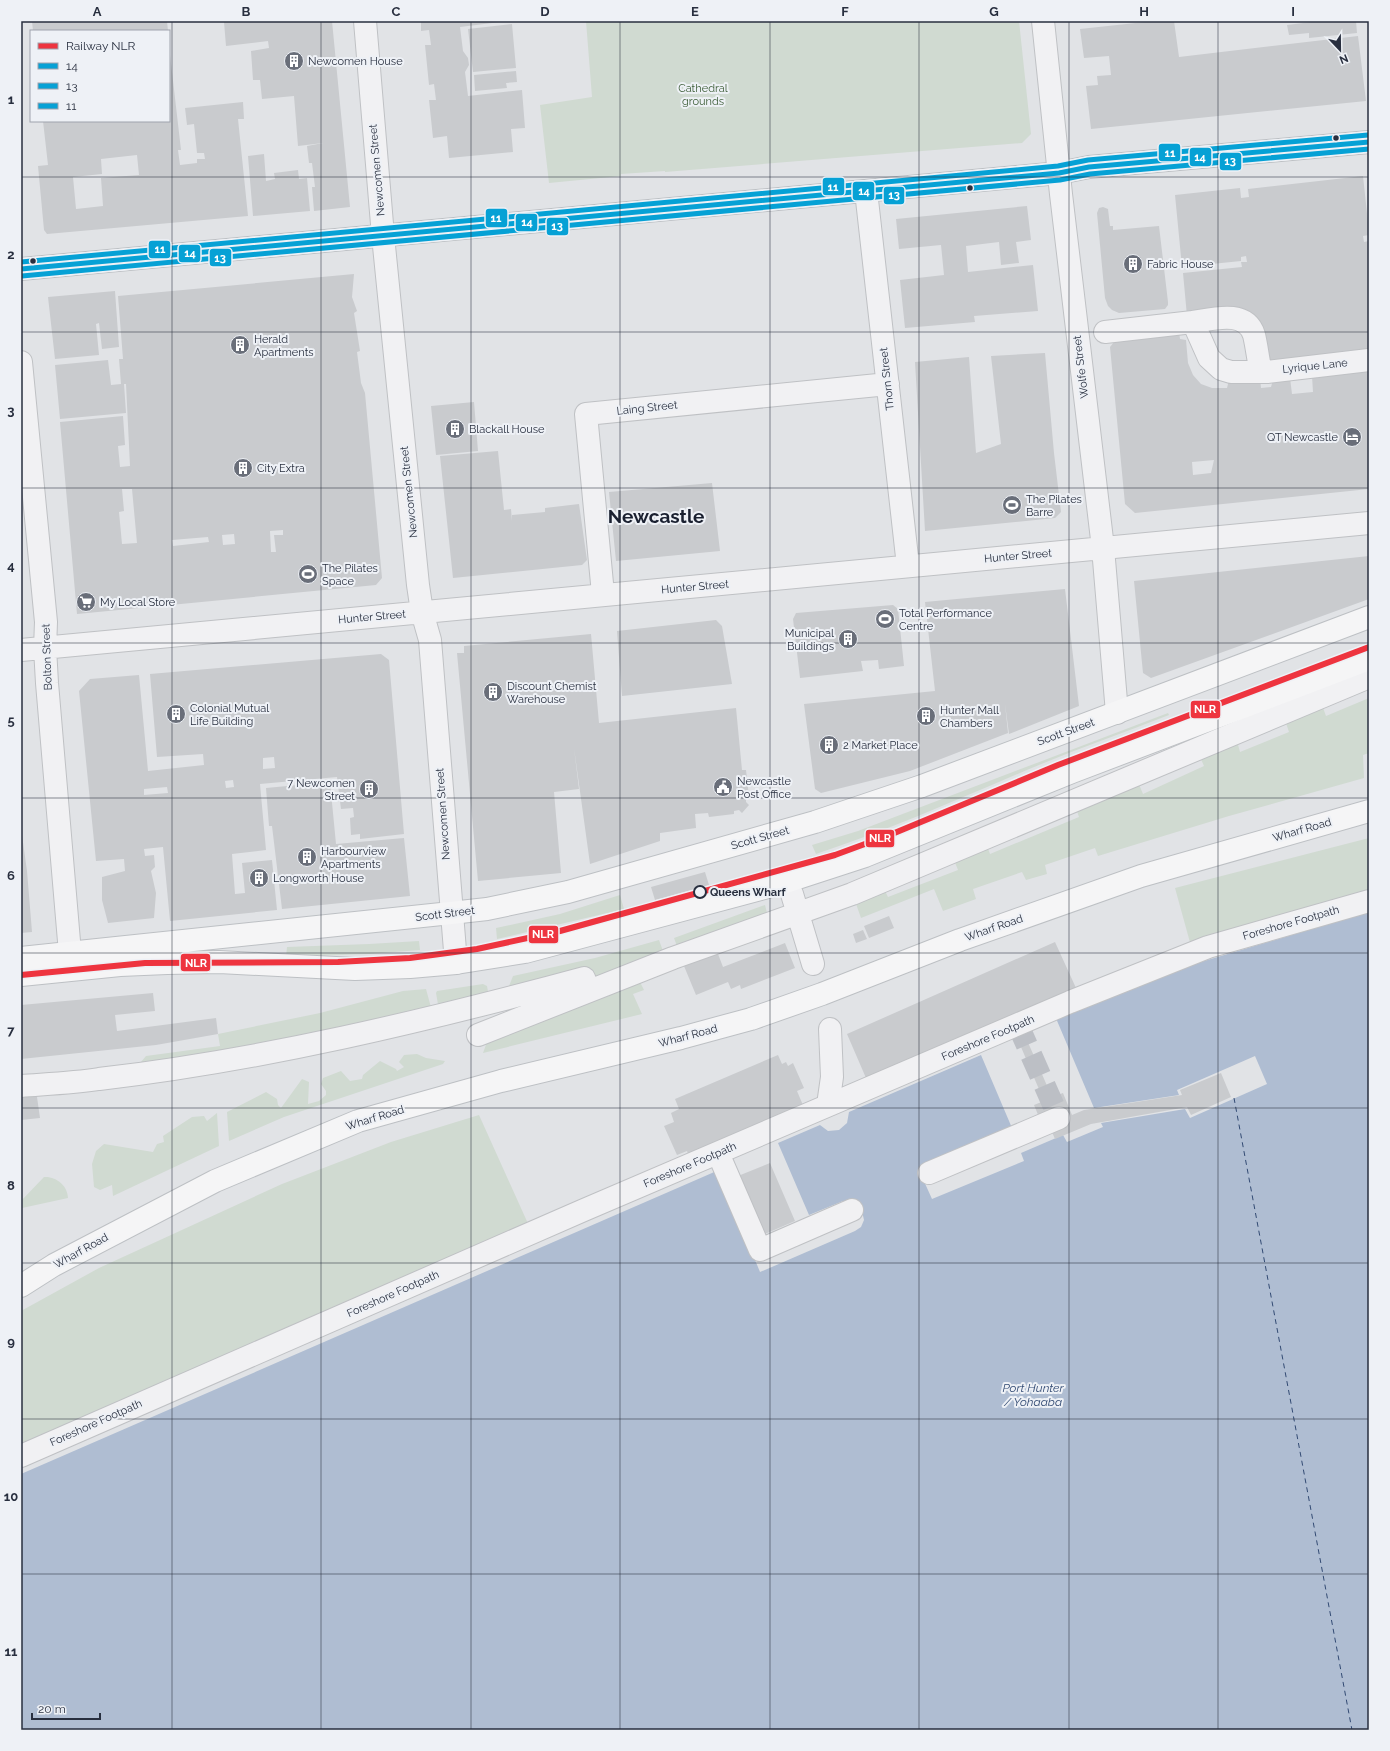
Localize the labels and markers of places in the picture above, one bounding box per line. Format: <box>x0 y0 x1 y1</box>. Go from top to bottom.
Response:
building icon: Newcomen House <box>283 50 305 72</box>
place label: Newcomen House <box>308 55 403 68</box>
unlabelled marker <box>1331 133 1341 143</box>
unlabelled marker <box>965 183 975 193</box>
building icon: Fabric House <box>1122 253 1144 275</box>
unlabelled marker <box>28 256 38 266</box>
place label: Fabric House <box>1147 258 1214 271</box>
place label: Herald Apartments <box>254 333 314 359</box>
building icon: Herald Apartments <box>229 334 251 356</box>
building icon: Blackall House <box>444 418 466 440</box>
place label: Blackall House <box>469 423 545 436</box>
hotel icon: QT Newcastle <box>1341 426 1363 448</box>
place label: QT Newcastle <box>1267 431 1339 444</box>
building icon: City Extra <box>232 457 254 479</box>
place label: City Extra <box>257 462 305 475</box>
place label: The Pilates Barre <box>1026 493 1082 519</box>
sports icon: The Pilates Barre <box>1001 494 1023 516</box>
place label: The Pilates Space <box>322 562 378 588</box>
sports icon: The Pilates Space <box>297 563 319 585</box>
supermarket icon: My Local Store <box>75 591 97 613</box>
place label: My Local Store <box>100 596 176 609</box>
place label: Total Performance Centre <box>899 607 992 633</box>
sports icon: Total Performance Centre <box>874 608 896 630</box>
place label: Municipal Buildings <box>785 627 834 653</box>
building icon: Municipal Buildings <box>837 628 859 650</box>
place label: Discount Chemist Warehouse <box>507 680 597 706</box>
building icon: Discount Chemist Warehouse <box>482 681 504 703</box>
place label: Colonial Mutual Life Building <box>190 702 269 728</box>
building icon: Colonial Mutual Life Building <box>165 703 187 725</box>
place label: Hunter Mall Chambers <box>940 704 999 730</box>
building icon: Hunter Mall Chambers <box>915 705 937 727</box>
building icon: 2 Market Place <box>818 734 840 756</box>
place label: 2 Market Place <box>843 739 918 752</box>
place label: Newcastle Post Office <box>737 775 791 801</box>
public building icon: Newcastle Post Office <box>712 776 734 798</box>
place label: 7 Newcomen Street <box>287 777 355 803</box>
building icon: 7 Newcomen Street <box>358 778 380 800</box>
place label: Harbourview Apartments <box>321 845 386 871</box>
building icon: Harbourview Apartments <box>296 846 318 868</box>
building icon: Longworth House <box>248 867 270 889</box>
place label: Longworth House <box>273 872 365 885</box>
marker: Queens Wharf <box>693 885 707 899</box>
place label: Queens Wharf <box>710 886 786 899</box>

